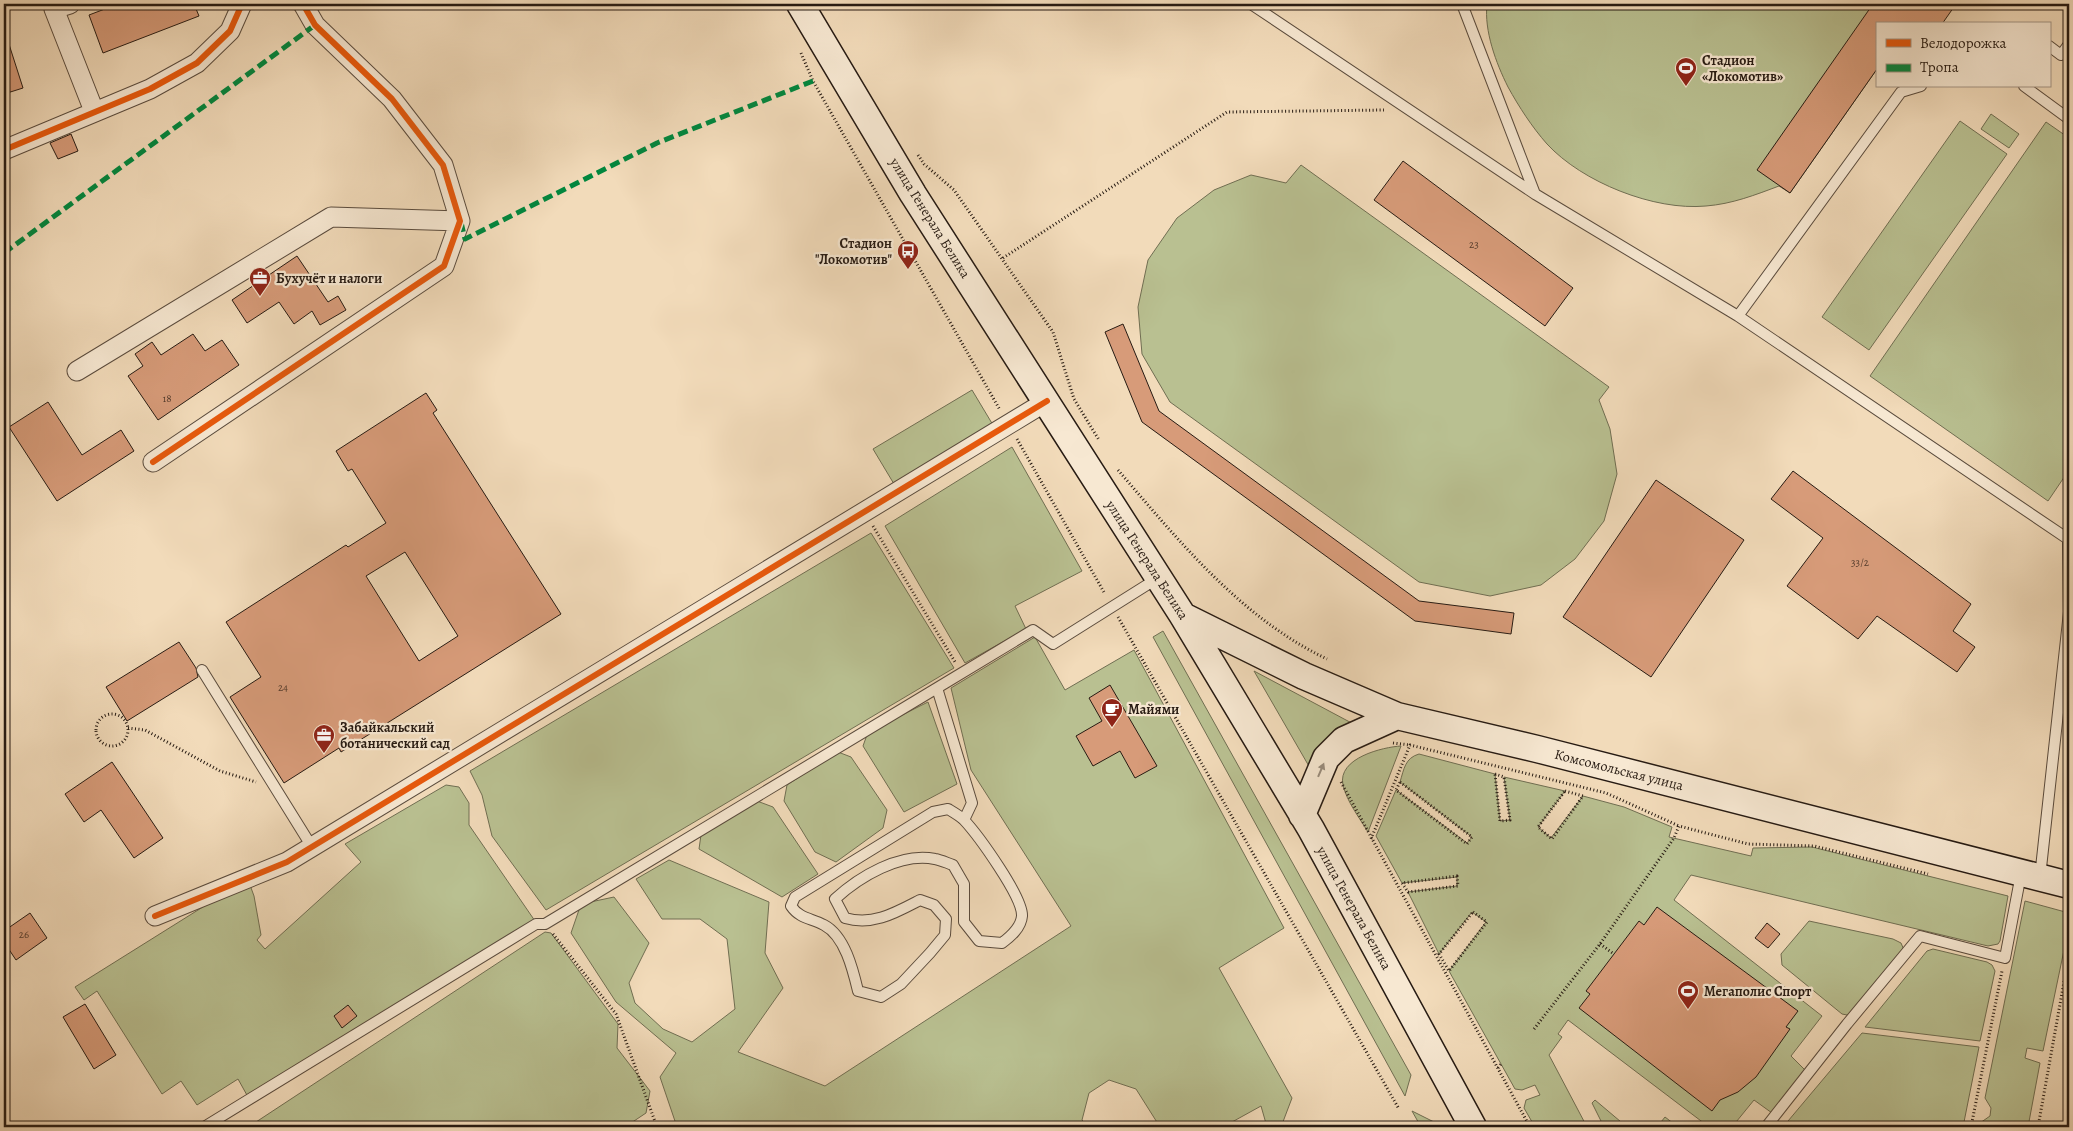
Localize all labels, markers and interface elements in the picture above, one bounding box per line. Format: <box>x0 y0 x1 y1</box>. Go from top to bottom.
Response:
legend <box>1876 22 2050 88</box>
text: Велодорожка <box>1920 33 2007 53</box>
place label: Стадион «Локомотив» <box>1702 51 1783 86</box>
sports icon: Стадион «Локомотив» <box>1674 56 1698 87</box>
text: Тропа <box>1920 57 1959 77</box>
street label: улица Генерала Белика <box>885 153 975 282</box>
place label: Стадион "Локомотив" <box>815 234 893 269</box>
house number: 23 <box>1469 237 1479 252</box>
bus stop icon: Стадион "Локомотив" <box>896 239 920 270</box>
office icon: Бухучёт и налоги <box>248 266 272 297</box>
place label: Бухучёт и налоги <box>276 269 382 288</box>
house number: 18 <box>162 391 172 406</box>
street label: улица Генерала Белика <box>1101 496 1193 624</box>
house number: 33/2 <box>1851 555 1869 570</box>
house number: 24 <box>278 680 288 695</box>
cafe icon: Майями <box>1100 697 1124 728</box>
place label: Майями <box>1128 700 1179 719</box>
place label: Забайкальский ботанический сад <box>340 718 450 753</box>
office icon: Забайкальский ботанический сад <box>312 723 336 754</box>
street label: Комсомольская улица <box>1553 745 1686 795</box>
one-way arrow <box>1317 763 1325 777</box>
street label: улица Генерала Белика <box>1312 842 1396 974</box>
house number: 26 <box>19 927 29 942</box>
sports icon: Мегаполис Спорт <box>1676 979 1700 1010</box>
place label: Мегаполис Спорт <box>1704 982 1812 1001</box>

